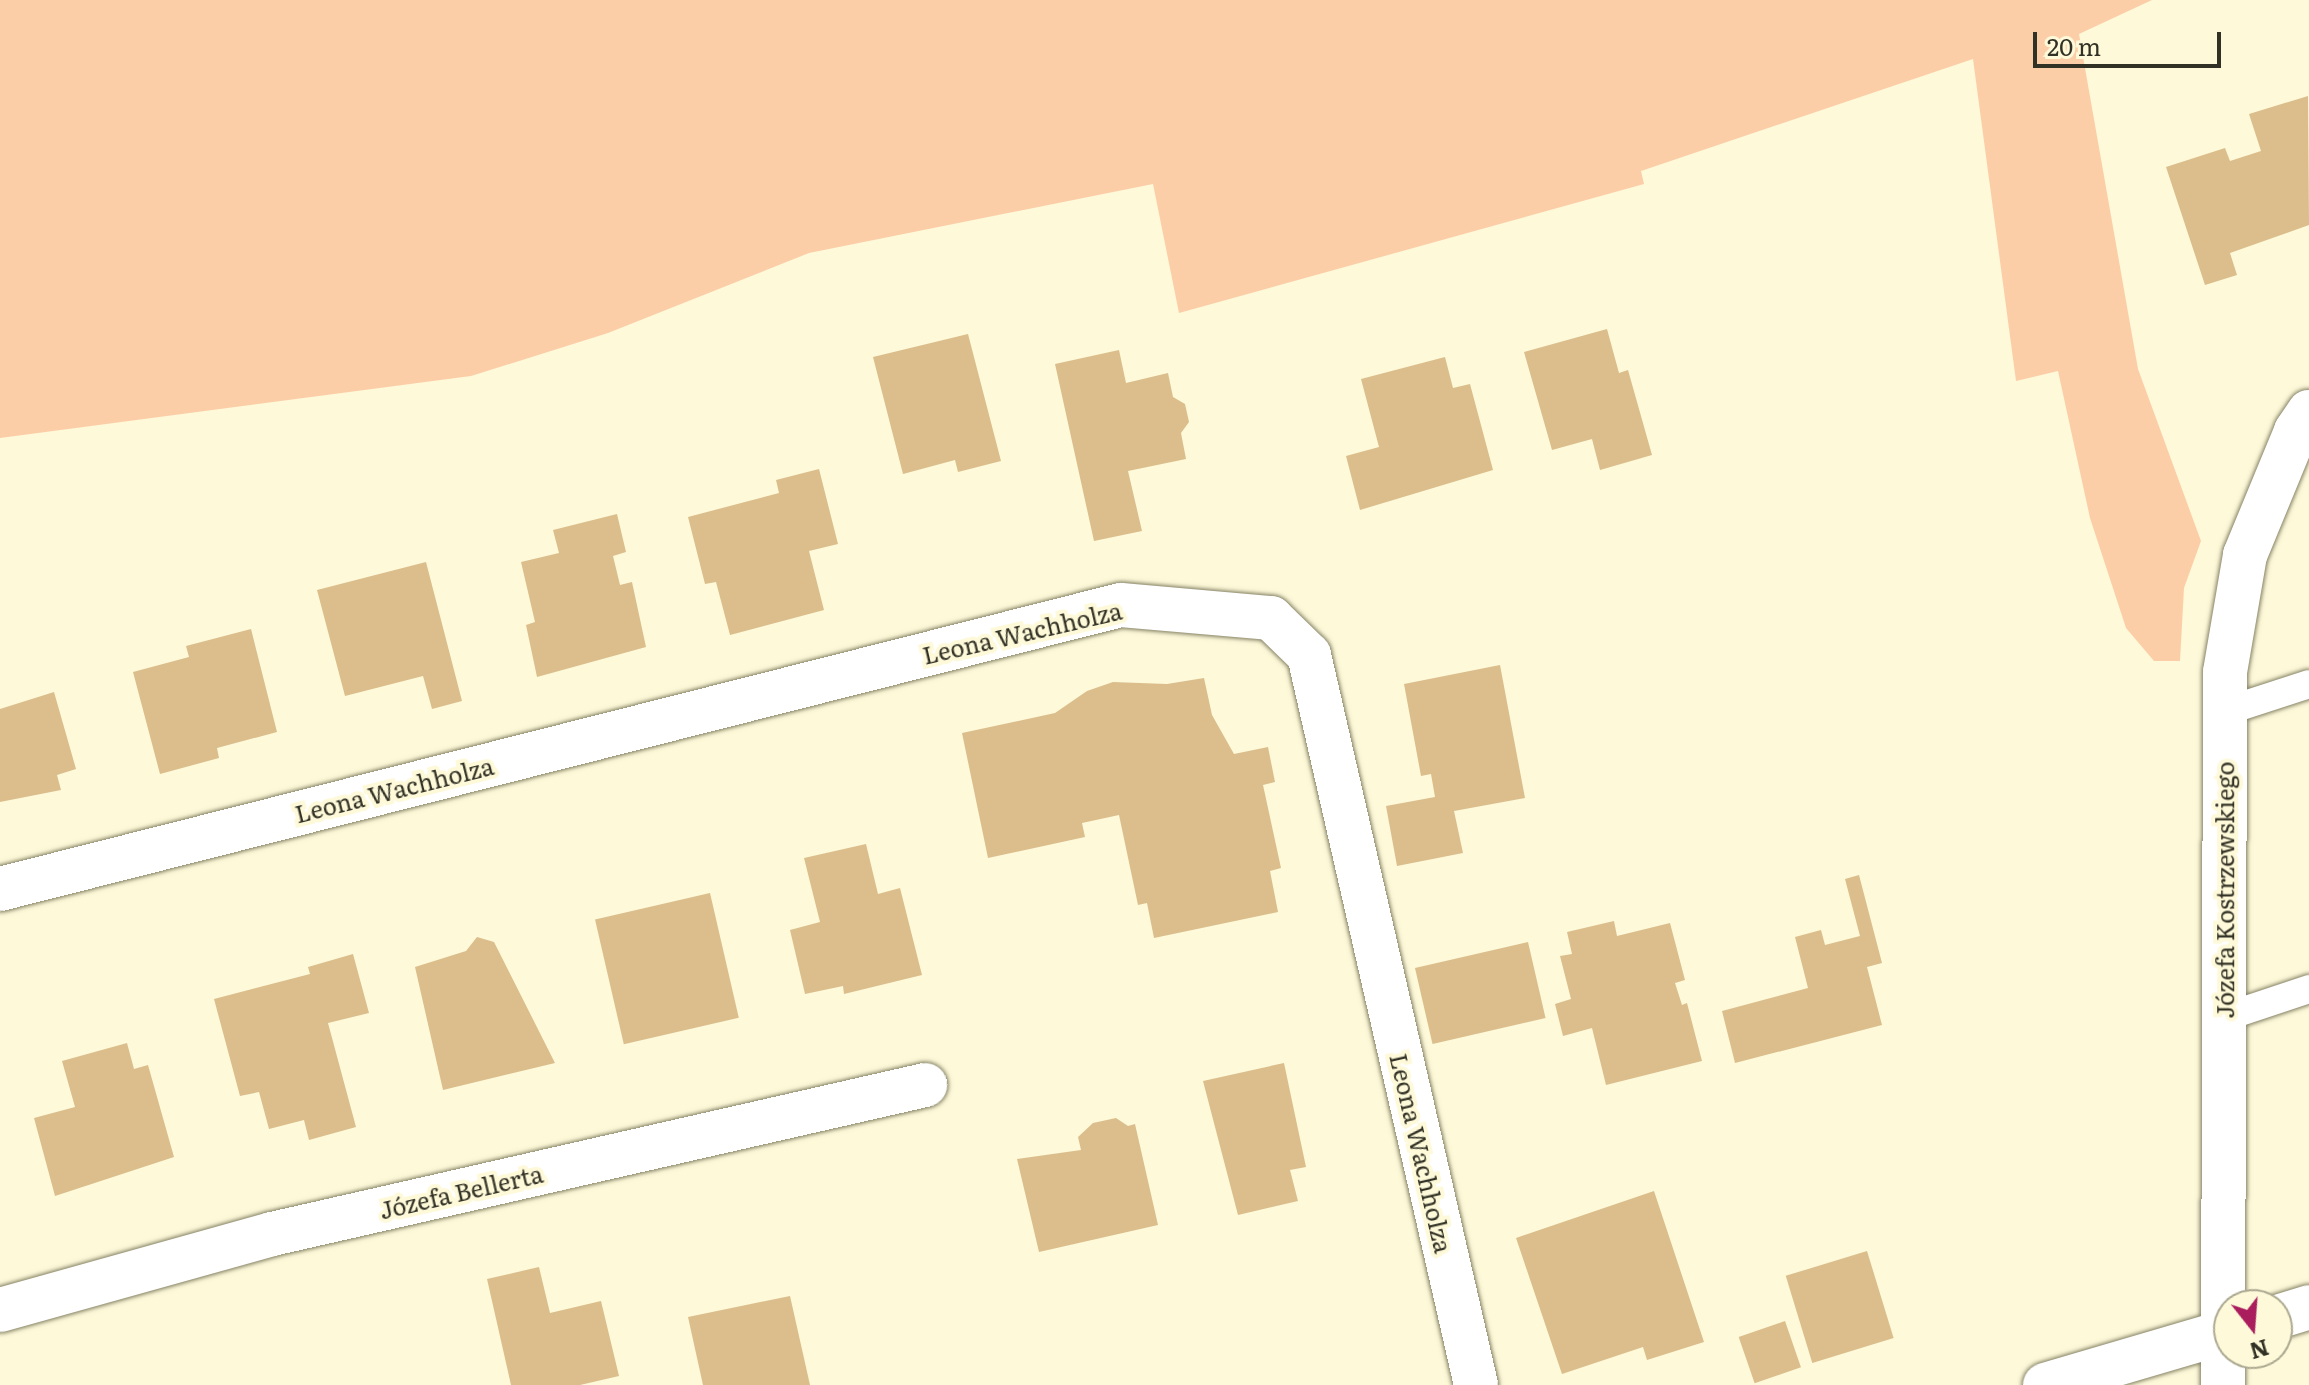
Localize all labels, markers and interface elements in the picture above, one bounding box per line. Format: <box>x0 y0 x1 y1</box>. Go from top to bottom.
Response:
scale bar <box>2037 16 2225 66</box>
text: 20 m <box>2047 28 2101 63</box>
street label: Leona Wachholza <box>920 595 1124 669</box>
street label: Leona Wachholza <box>292 750 496 828</box>
street label: Józefa Kostrzewskiego <box>2210 761 2238 1019</box>
street label: Leona Wachholza <box>1385 1051 1459 1255</box>
street label: Józefa Bellerta <box>376 1158 546 1224</box>
north arrow <box>2213 1289 2293 1369</box>
text: N <box>2246 1332 2273 1369</box>

